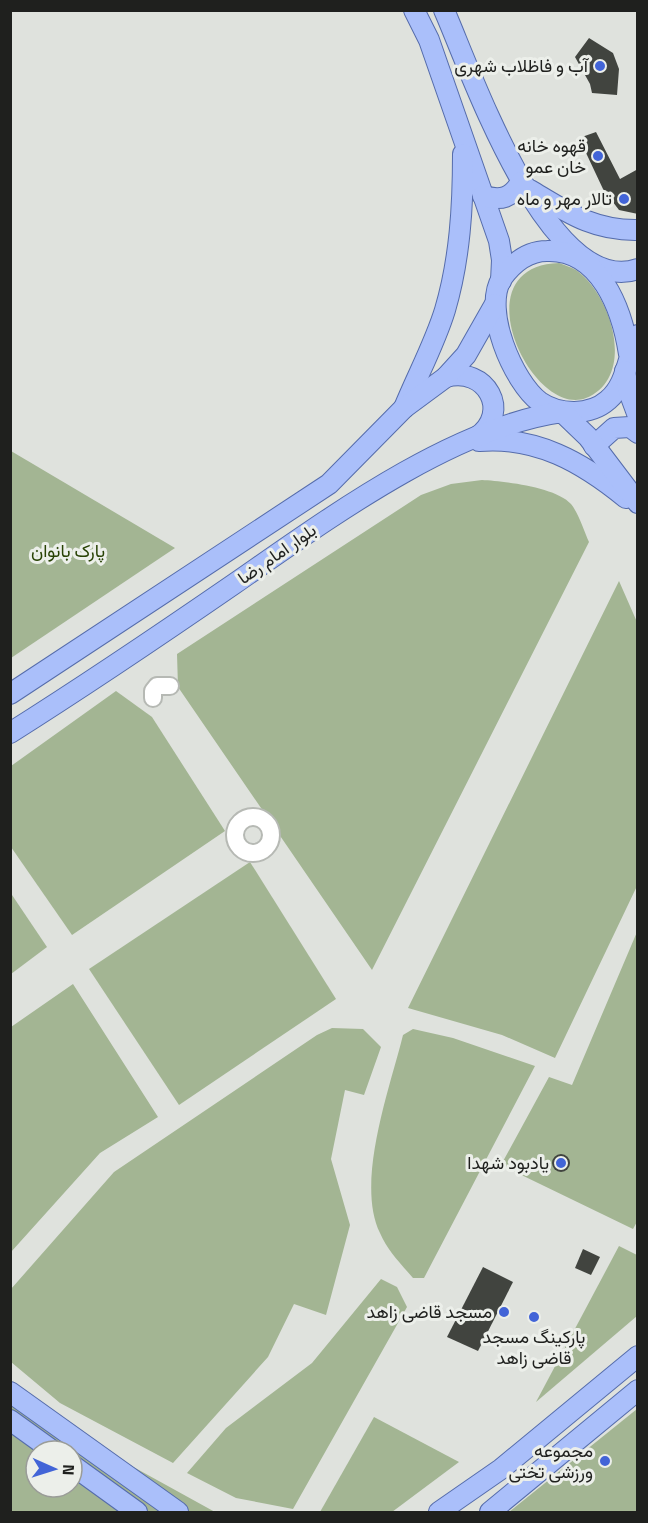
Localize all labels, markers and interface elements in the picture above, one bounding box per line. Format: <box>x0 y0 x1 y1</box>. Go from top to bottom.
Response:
place label: آب و فاظلاب شهری <box>454 52 590 79</box>
marker: آب و فاظلاب شهری <box>593 59 607 73</box>
place label: قهوه خانه خان عمو <box>517 132 586 180</box>
marker: قهوه خانه خان عمو <box>591 149 605 163</box>
place label: تالار مهر و ماه <box>517 185 612 212</box>
marker: تالار مهر و ماه <box>617 192 631 206</box>
street label: بلوار امام رضا <box>232 516 322 591</box>
park label: پارک بانوان <box>31 537 105 564</box>
place label: یادبود شهدا <box>467 1149 549 1176</box>
marker: یادبود شهدا <box>554 1156 568 1170</box>
place label: مسجد قاضی زاهد <box>367 1298 492 1325</box>
marker: مسجد قاضی زاهد <box>497 1305 511 1319</box>
marker: پارکینگ مسجد قاضی زاهد <box>527 1310 541 1324</box>
place label: پارکینگ مسجد قاضی زاهد <box>483 1323 585 1371</box>
place label: مجموعه ورزشی تختی <box>509 1437 593 1485</box>
north arrow <box>24 1439 84 1499</box>
marker: مجموعه ورزشی تختی <box>598 1454 612 1468</box>
text: N <box>57 1464 81 1476</box>

